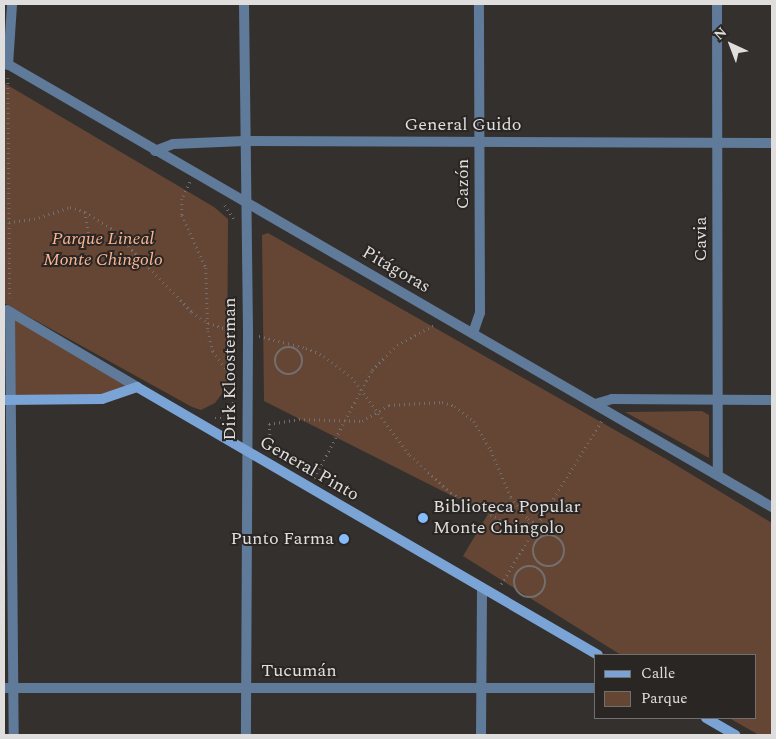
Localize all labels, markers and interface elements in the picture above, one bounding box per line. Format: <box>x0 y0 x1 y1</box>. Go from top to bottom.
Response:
north arrow <box>706 20 756 70</box>
text: N <box>709 22 732 45</box>
street label: General Guido <box>405 114 521 136</box>
street label: Cazón <box>452 159 474 209</box>
street label: Cavia <box>690 217 712 261</box>
park label: Parque Lineal Monte Chingolo <box>43 229 163 272</box>
street label: Pitágoras <box>358 242 434 298</box>
street label: Dirk Kloosterman <box>219 297 241 441</box>
street label: General Pinto <box>255 432 363 506</box>
place label: Biblioteca Popular Monte Chingolo <box>433 497 581 540</box>
marker: Biblioteca Popular Monte Chingolo <box>417 512 429 524</box>
place label: Punto Farma <box>231 528 334 550</box>
marker: Punto Farma <box>338 533 350 545</box>
legend <box>594 654 756 719</box>
street label: Tucumán <box>261 660 337 682</box>
text: Calle <box>641 662 675 685</box>
text: Parque <box>641 687 688 710</box>

